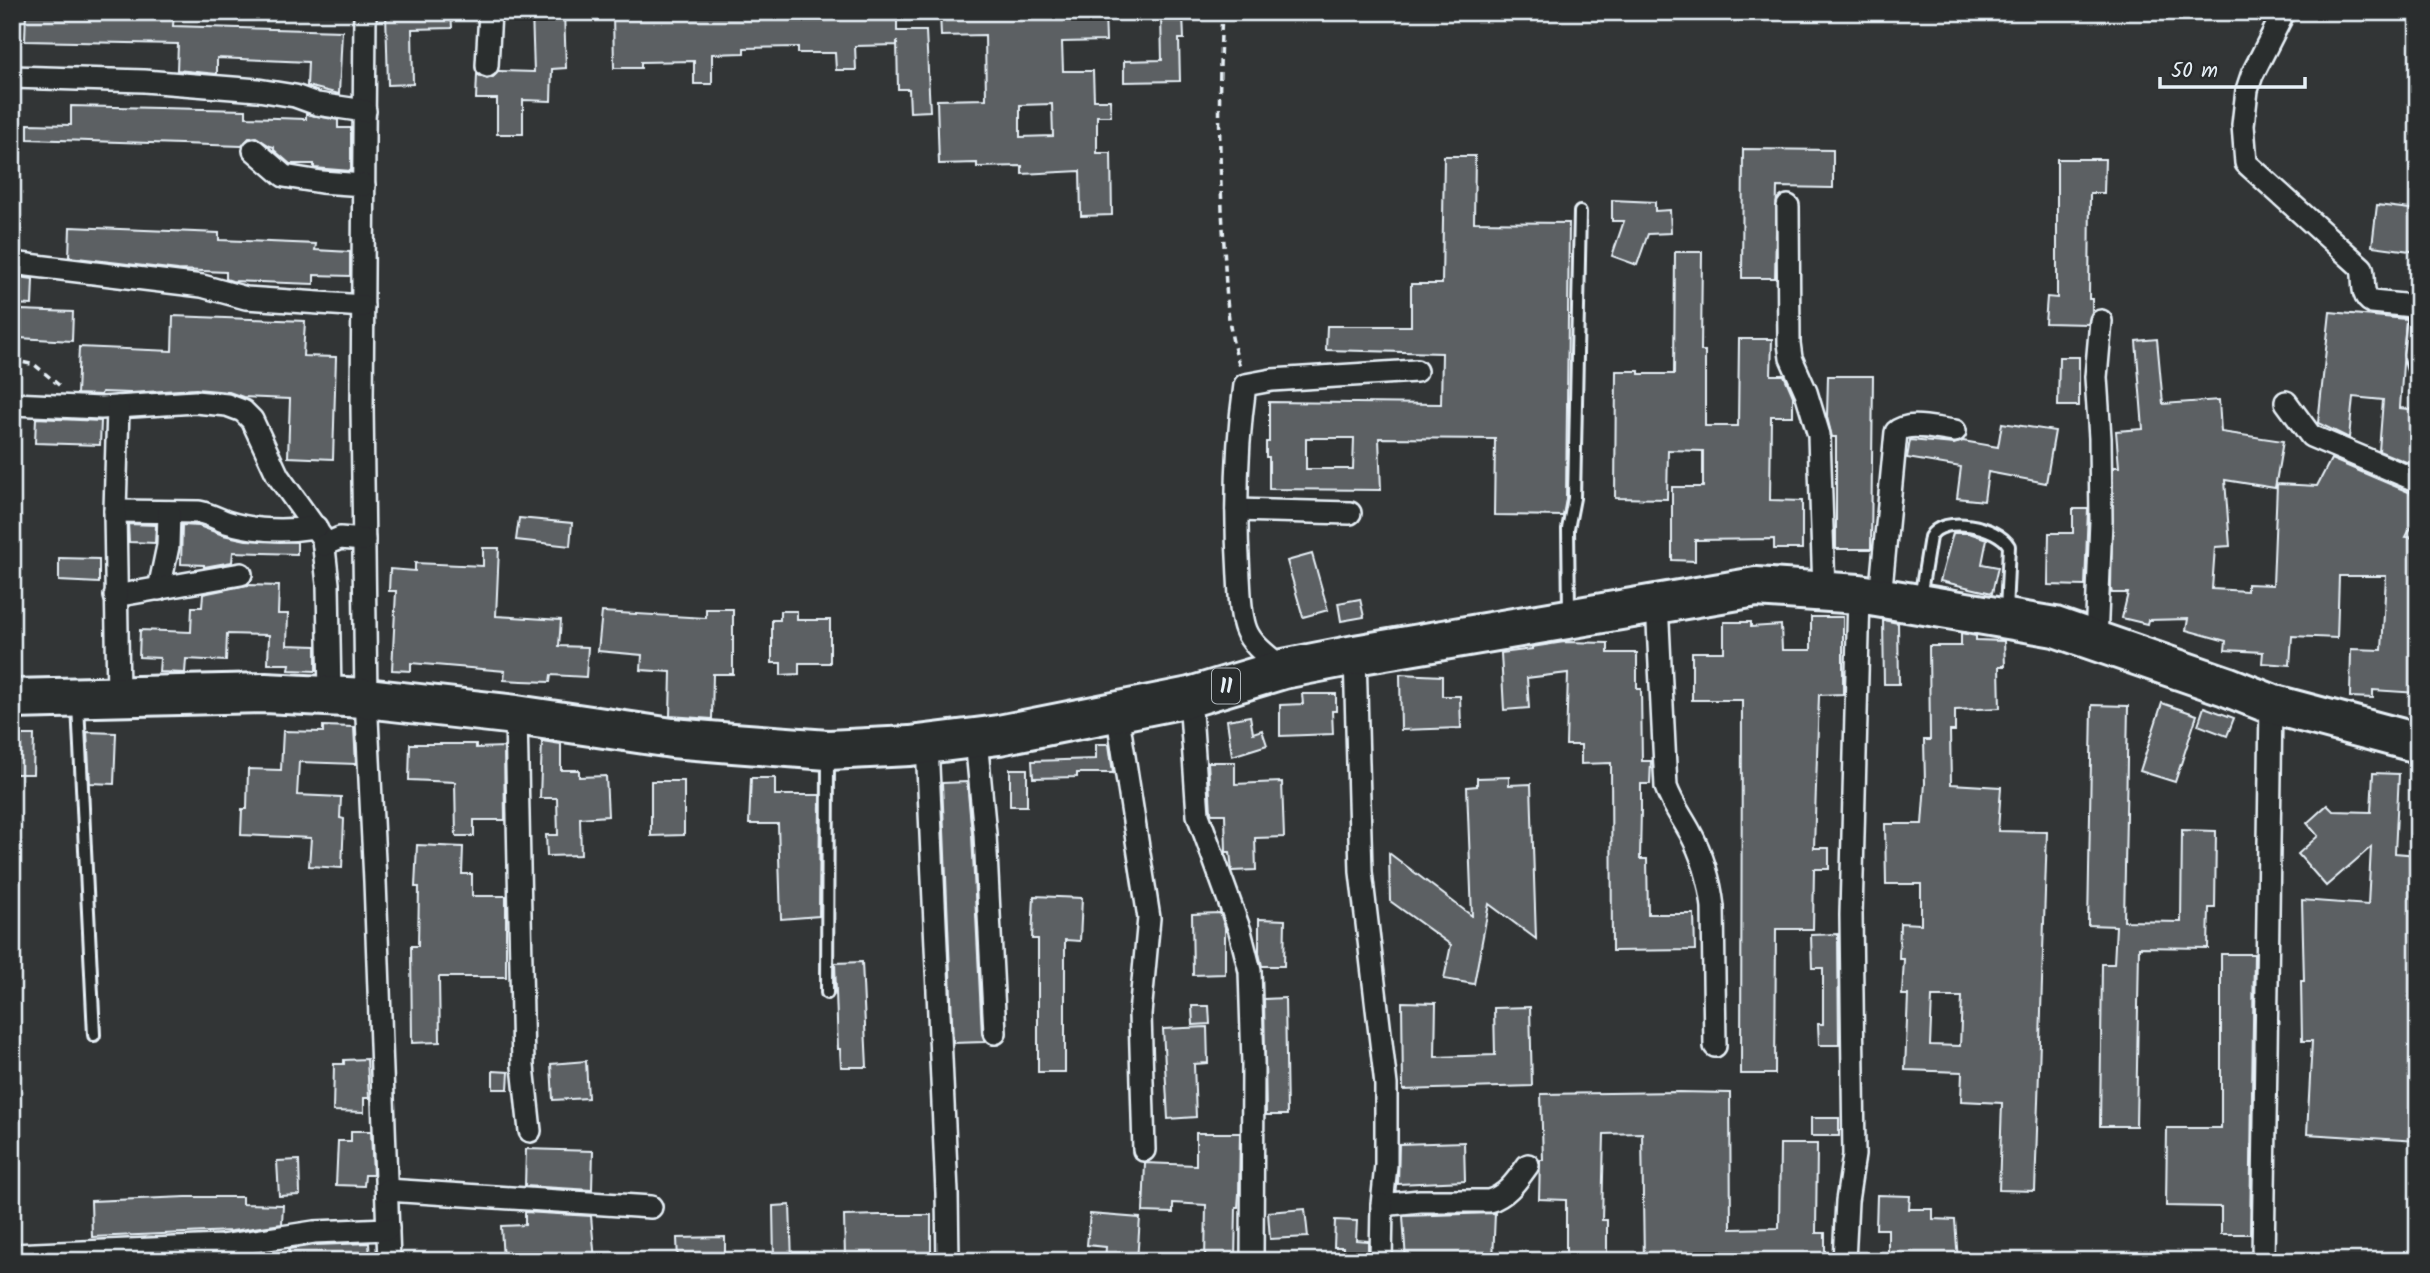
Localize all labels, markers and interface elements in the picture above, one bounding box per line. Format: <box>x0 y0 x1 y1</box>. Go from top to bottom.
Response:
scale bar <box>2160 46 2306 90</box>
text: 50 m <box>2171 55 2218 88</box>
road number: 11 <box>1212 668 1240 704</box>

